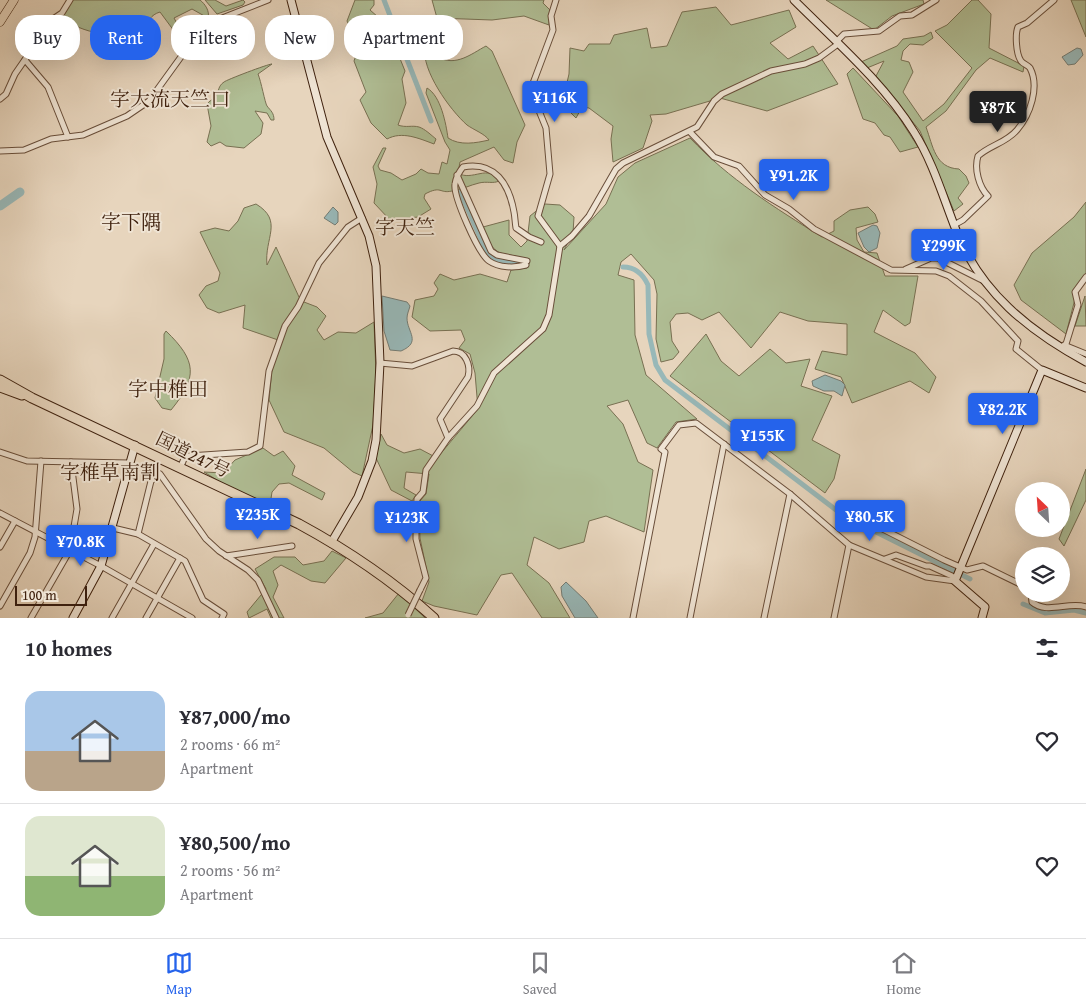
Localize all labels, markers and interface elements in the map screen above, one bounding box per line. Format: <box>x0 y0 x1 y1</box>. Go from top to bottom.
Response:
chip: Buy <box>15 15 80 60</box>
chip: Rent <box>90 15 161 60</box>
chip: Filters <box>171 15 255 60</box>
chip: New <box>265 15 334 60</box>
chip: Apartment <box>344 15 463 60</box>
pin: ¥116K <box>520 80 590 123</box>
district label: 字大流天竺口 <box>110 84 230 113</box>
text: ¥116K <box>533 85 577 109</box>
pin: ¥87K <box>968 90 1028 133</box>
text: ¥87K <box>981 95 1015 119</box>
pin: ¥91.2K <box>753 158 835 201</box>
text: ¥91.2K <box>770 163 818 187</box>
district label: 字下隅 <box>101 207 161 236</box>
district label: 字天竺 <box>375 212 435 241</box>
pin: ¥299K <box>909 228 979 271</box>
text: ¥299K <box>922 233 966 257</box>
district label: 字中椎田 <box>128 374 208 403</box>
pin: ¥82.2K <box>962 392 1044 435</box>
text: ¥82.2K <box>979 397 1027 421</box>
pin: ¥155K <box>728 418 798 461</box>
text: ¥155K <box>741 423 785 447</box>
street label: 国道247号 <box>151 425 235 484</box>
district label: 字椎草南割 <box>60 457 160 486</box>
north arrow <box>1015 482 1070 538</box>
map controls <box>1015 482 1070 602</box>
pin: ¥235K <box>223 498 293 540</box>
pin: ¥123K <box>372 500 442 543</box>
pin: ¥80.5K <box>829 500 911 542</box>
text: ¥235K <box>236 502 280 526</box>
text: ¥80.5K <box>846 504 894 528</box>
text: ¥123K <box>385 505 429 529</box>
pin: ¥70.8K <box>40 524 122 567</box>
text: ¥70.8K <box>57 529 105 553</box>
button: layers <box>1015 547 1070 602</box>
scale bar <box>15 583 88 606</box>
text: 100 m <box>22 585 57 605</box>
text: 10 homes <box>25 633 112 664</box>
icon: filters <box>1033 634 1061 662</box>
text: ¥87,000/mo <box>180 701 290 732</box>
icon: home <box>65 711 125 771</box>
icon: heart <box>1033 727 1061 755</box>
text: 2 rooms · 66 m² <box>180 732 280 756</box>
text: Apartment <box>180 756 253 780</box>
text: ¥80,500/mo <box>180 827 290 858</box>
icon: home <box>65 836 125 896</box>
icon: heart <box>1033 852 1061 880</box>
text: 2 rooms · 56 m² <box>180 858 280 882</box>
text: Apartment <box>180 882 253 906</box>
tab: Map <box>165 949 193 999</box>
tab: Saved <box>523 949 557 999</box>
tab: Home <box>887 949 921 999</box>

